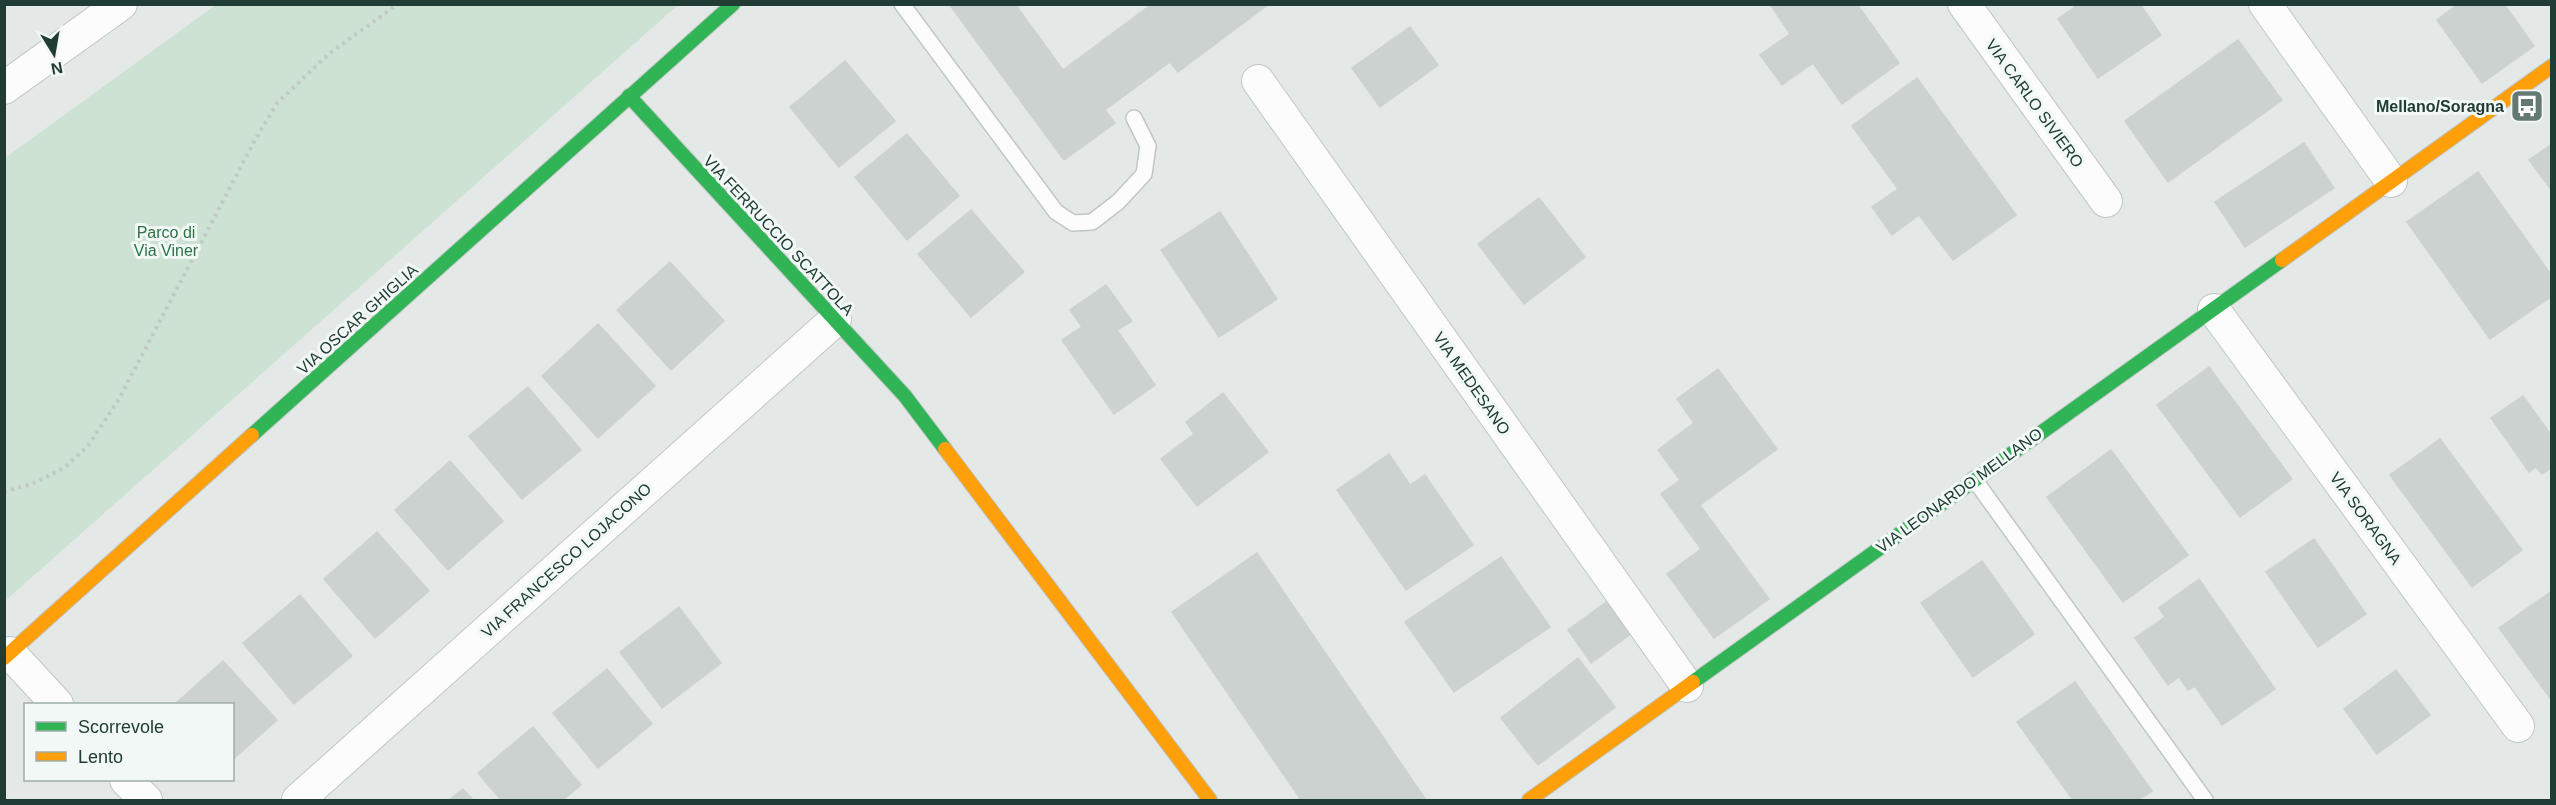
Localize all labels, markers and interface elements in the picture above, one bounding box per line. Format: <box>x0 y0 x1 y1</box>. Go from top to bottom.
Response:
north arrow <box>24 24 84 84</box>
street label: VIA CARLO SIVIERO <box>1983 36 2087 171</box>
text: N <box>49 59 64 78</box>
bus stop icon: Mellano/Soragna <box>2509 88 2545 124</box>
place label: Mellano/Soragna <box>2376 98 2504 115</box>
street label: VIA FERRUCCIO SCATTOLA <box>700 152 857 319</box>
park label: Parco di Via Viner <box>134 224 199 259</box>
street label: VIA OSCAR GHIGLIA <box>294 261 421 378</box>
street label: VIA MEDESANO <box>1430 329 1513 438</box>
street label: VIA LEONARDO MELLANO <box>1873 425 2045 556</box>
street label: VIA SORAGNA <box>2327 469 2405 568</box>
street label: VIA FRANCESCO LOJACONO <box>478 480 655 641</box>
legend <box>24 703 234 781</box>
text: Scorrevole <box>78 717 164 737</box>
text: Lento <box>78 747 123 767</box>

